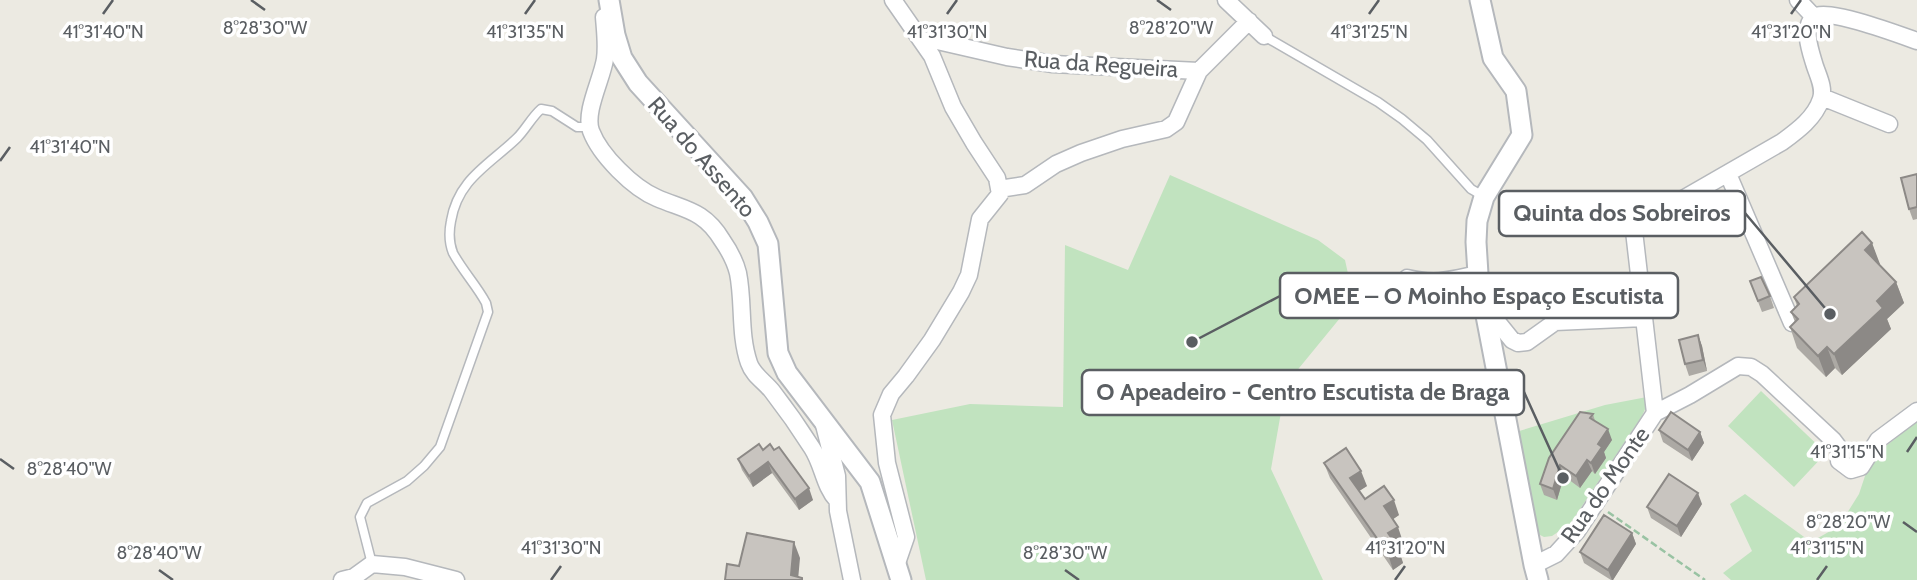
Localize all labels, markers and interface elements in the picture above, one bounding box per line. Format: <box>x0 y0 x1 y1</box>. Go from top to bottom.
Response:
text: 8°28'30"W <box>223 17 307 39</box>
text: 8°28'20"W <box>1129 17 1213 39</box>
text: 41°31'40"N <box>62 21 144 43</box>
text: 41°31'35"N <box>486 21 564 43</box>
text: 41°31'30"N <box>907 21 987 43</box>
text: 41°31'25"N <box>1330 21 1408 43</box>
text: 41°31'20"N <box>1751 21 1831 43</box>
street label: Rua da Regueira <box>1023 45 1179 83</box>
street label: Rua do Assento <box>642 91 762 223</box>
text: 41°31'40"N <box>29 136 111 158</box>
callout: Quinta dos Sobreiros <box>1499 191 1745 236</box>
text: Quinta dos Sobreiros <box>1513 198 1731 227</box>
callout: OMEE – O Moinho Espaço Escutista <box>1280 273 1678 318</box>
text: OMEE – O Moinho Espaço Escutista <box>1294 281 1664 310</box>
callout: O Apeadeiro - Centro Escutista de Braga <box>1082 370 1524 415</box>
text: O Apeadeiro - Centro Escutista de Braga <box>1096 377 1510 406</box>
street label: Rua do Monte <box>1555 421 1655 549</box>
text: 41°31'15"N <box>1810 441 1884 463</box>
text: 8°28'40"W <box>26 458 112 480</box>
text: 8°28'20"W <box>1806 511 1890 533</box>
text: 41°31'30"N <box>521 537 601 559</box>
text: 41°31'20"N <box>1365 537 1445 559</box>
text: 41°31'15"N <box>1790 537 1864 559</box>
text: 8°28'40"W <box>116 542 202 564</box>
text: 8°28'30"W <box>1023 542 1107 564</box>

